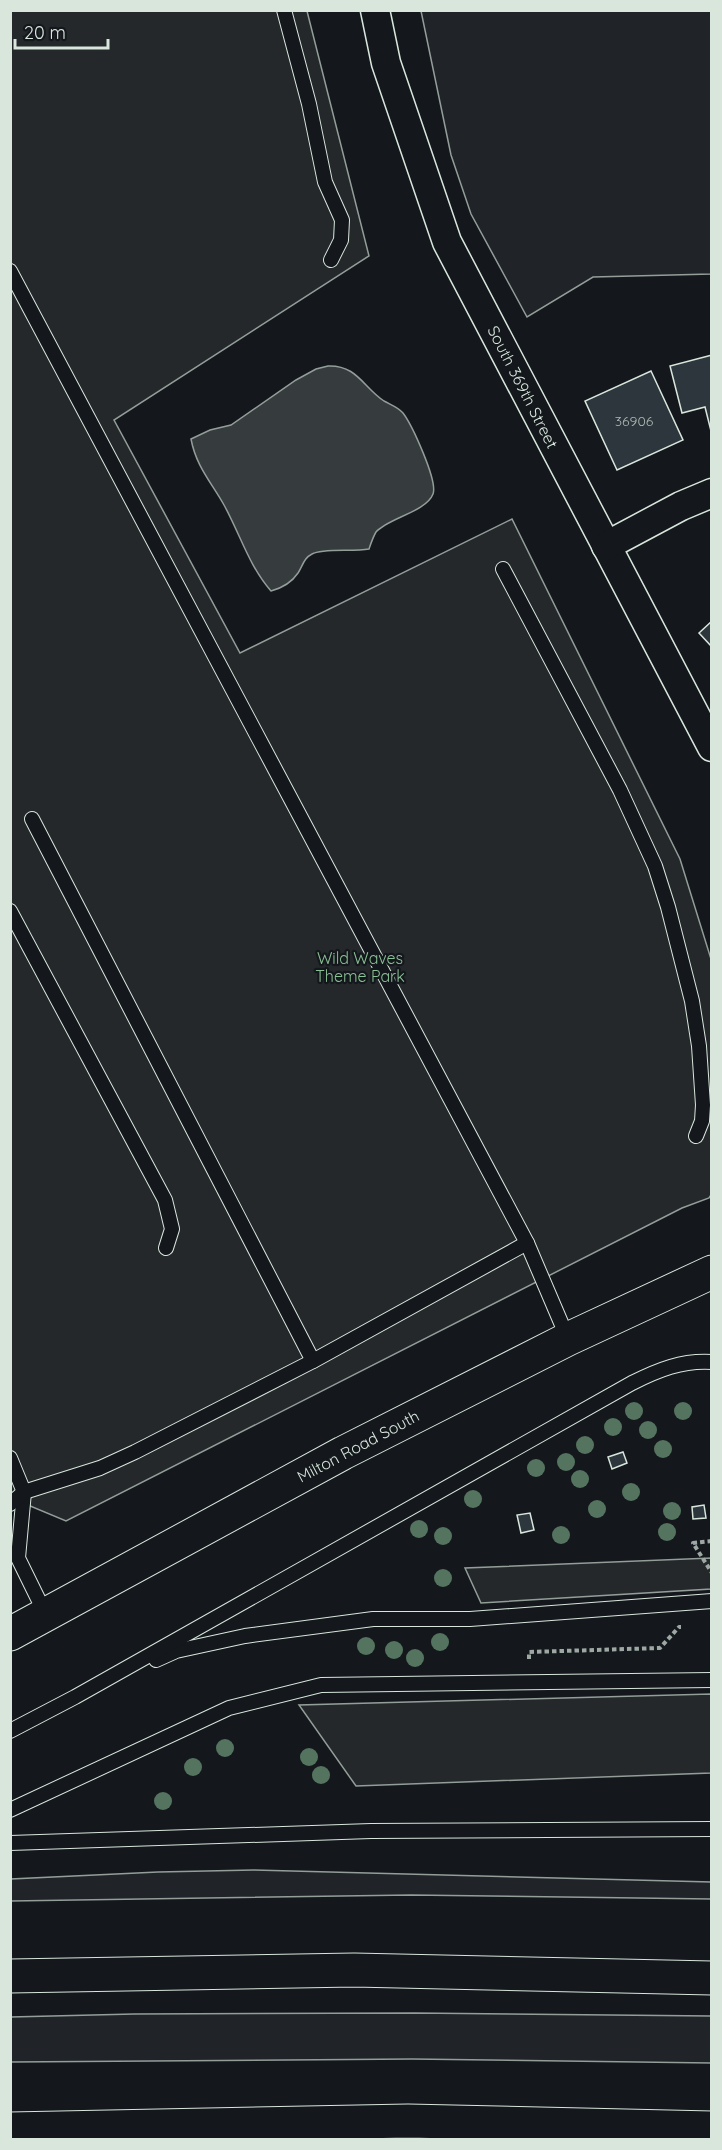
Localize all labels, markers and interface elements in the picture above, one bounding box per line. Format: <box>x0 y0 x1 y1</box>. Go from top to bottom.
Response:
scale bar <box>15 12 108 50</box>
text: 20 m <box>24 21 66 44</box>
street label: South 369th Street <box>483 322 563 452</box>
house number: 36906 <box>615 412 654 430</box>
park label: Wild Waves Theme Park <box>315 948 405 986</box>
street label: Milton Road South <box>294 1405 422 1487</box>

